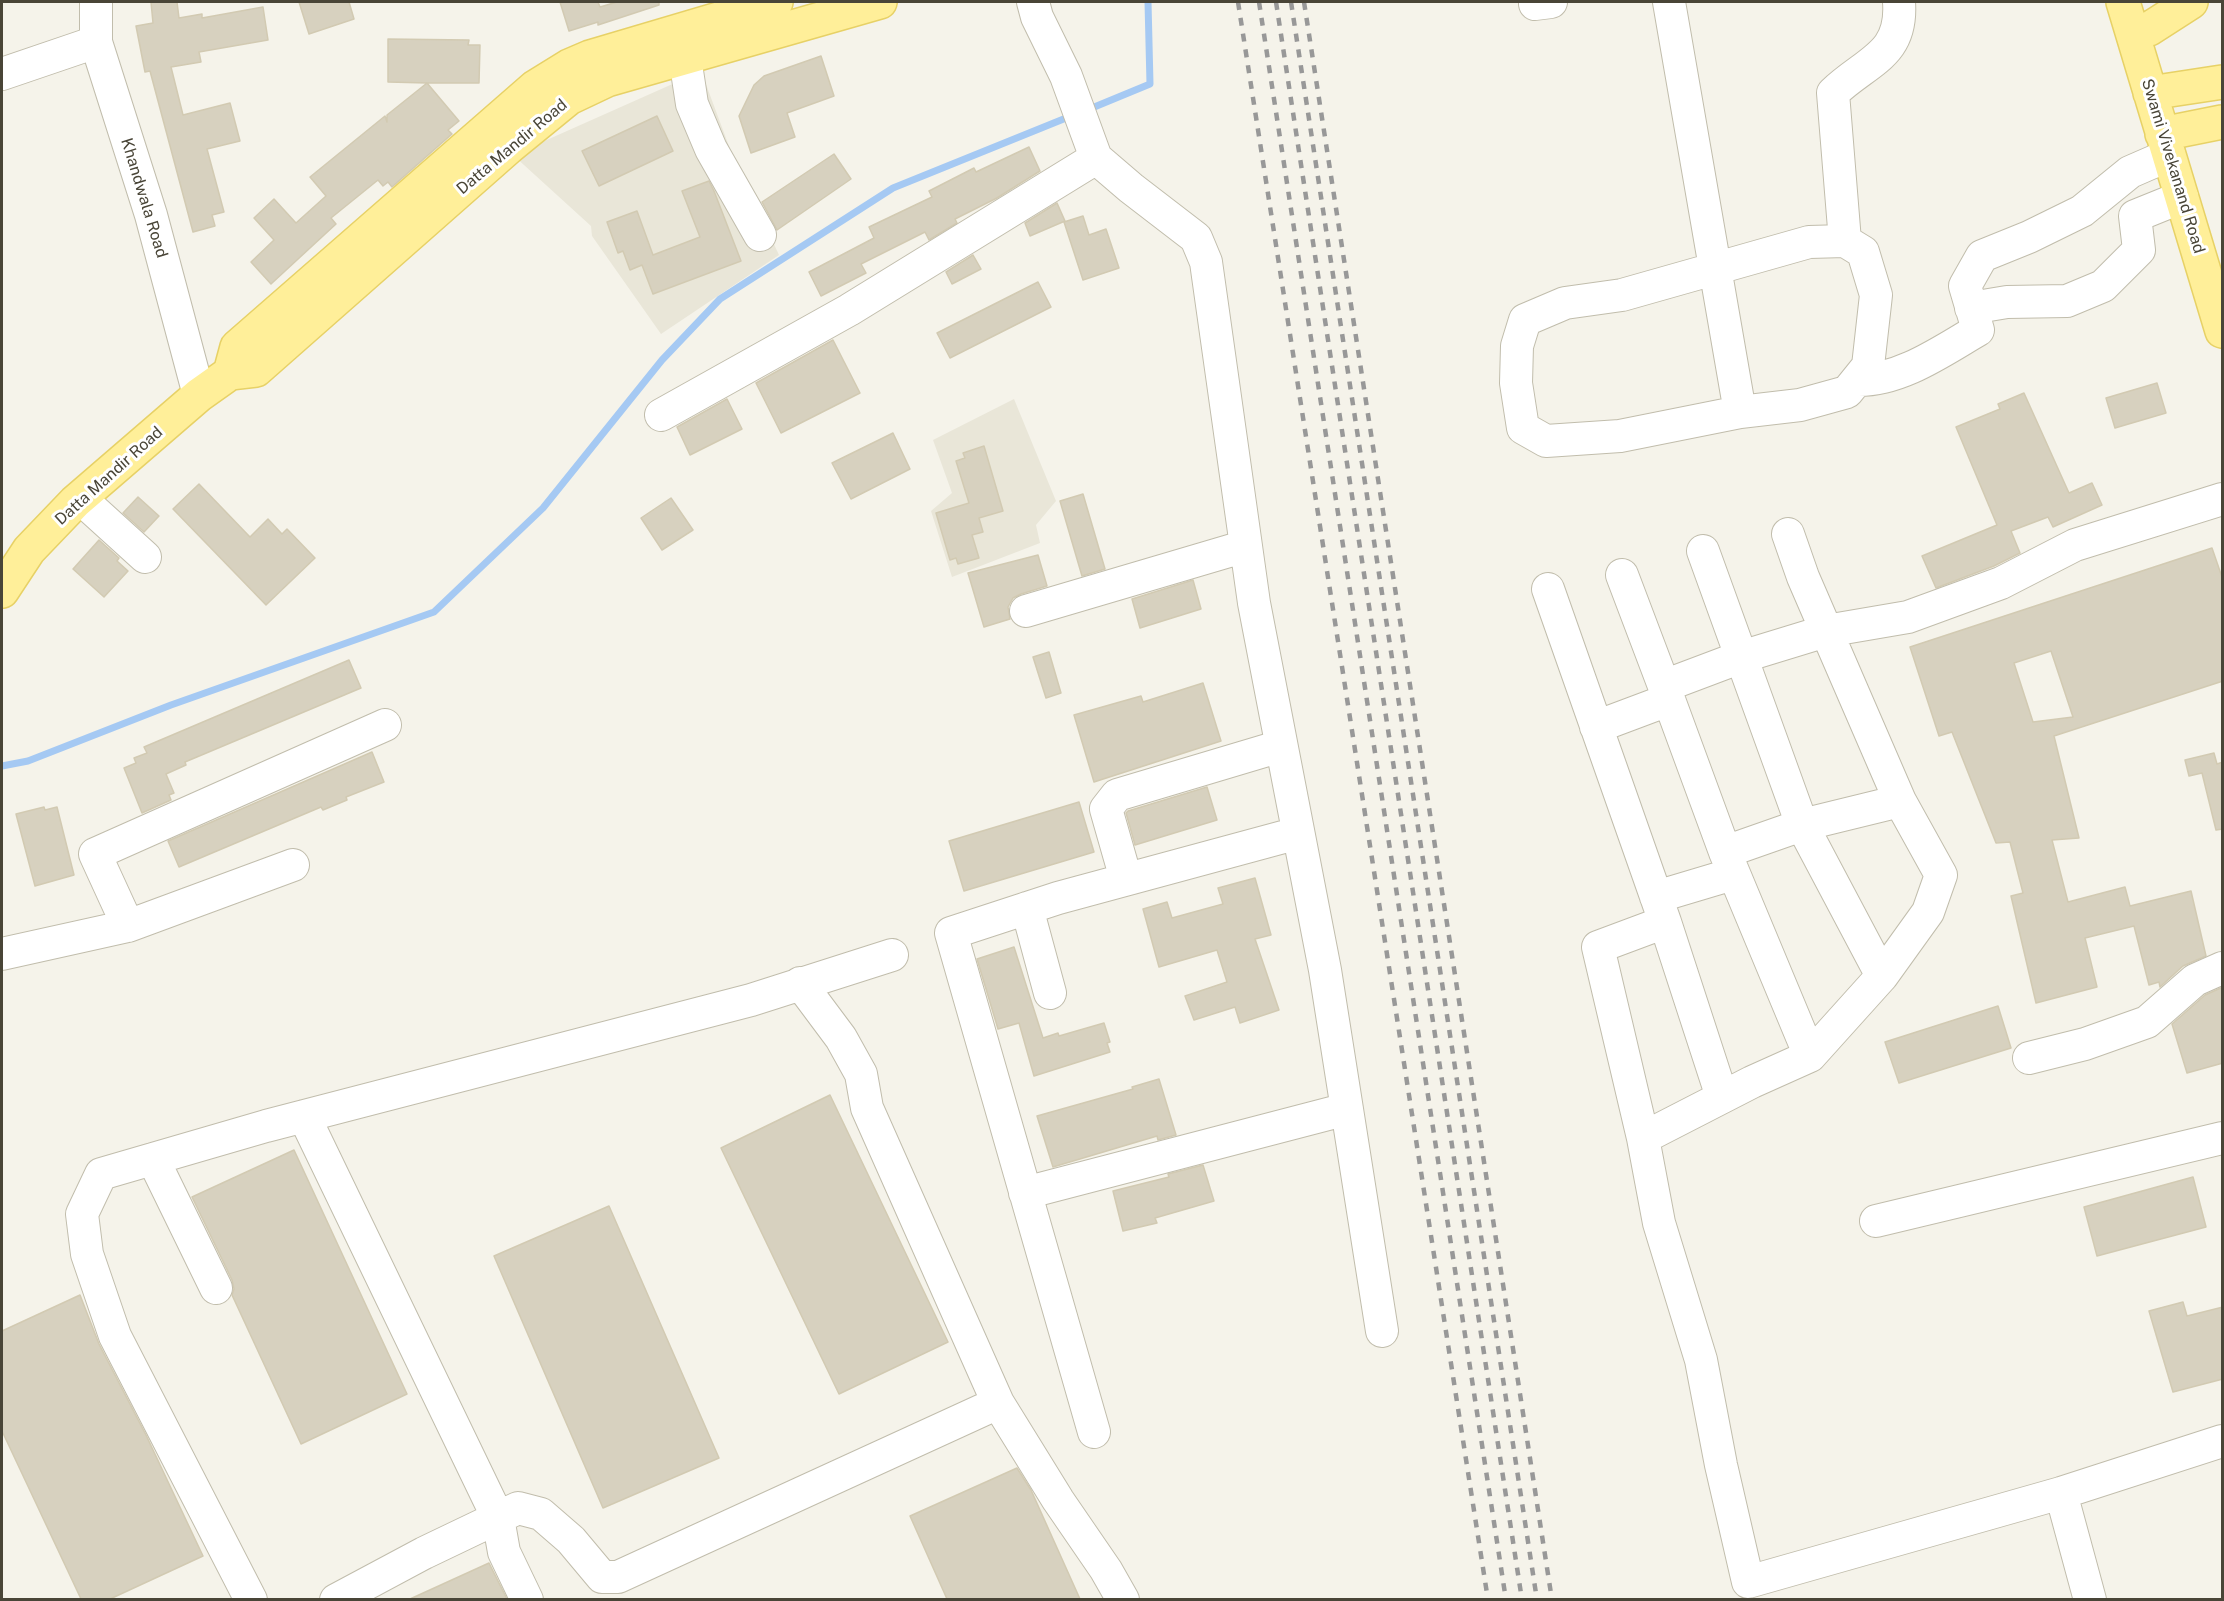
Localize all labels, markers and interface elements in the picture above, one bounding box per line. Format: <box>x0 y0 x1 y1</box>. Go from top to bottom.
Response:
street label: Swami Vivekanand Road <box>2137 76 2209 256</box>
street label: Datta Mandir Road <box>453 95 571 199</box>
street label: Khandwala Road <box>117 136 171 260</box>
street label: Datta Mandir Road <box>51 423 167 529</box>

